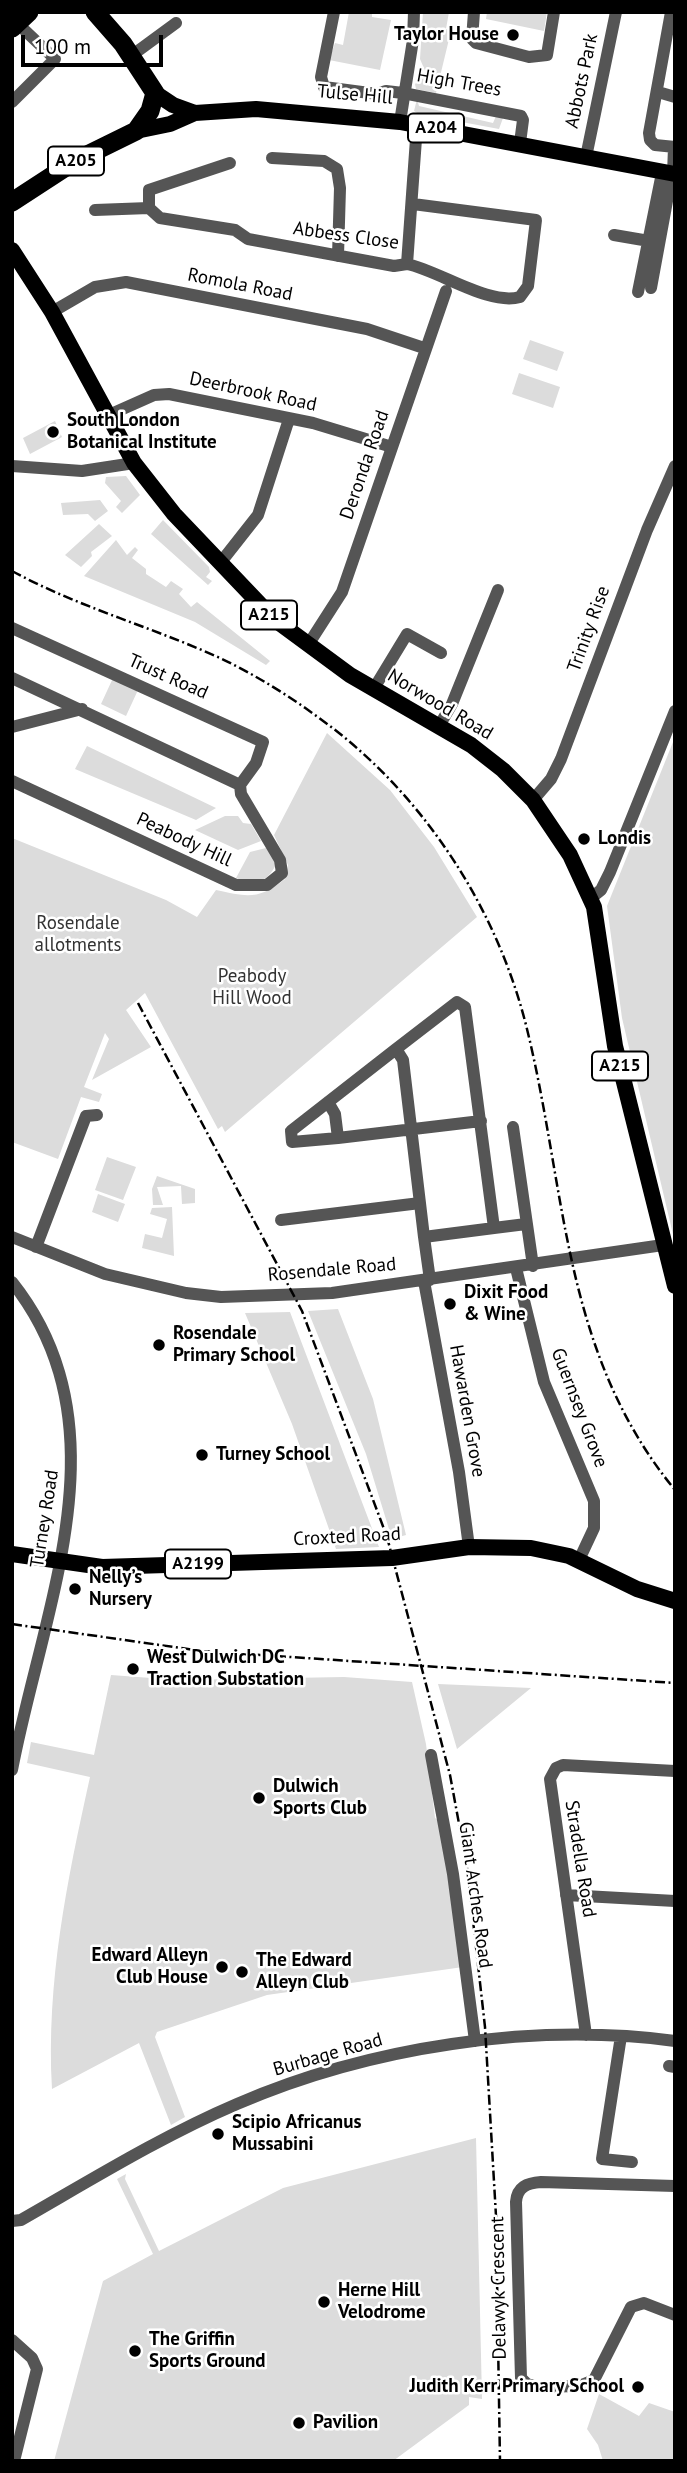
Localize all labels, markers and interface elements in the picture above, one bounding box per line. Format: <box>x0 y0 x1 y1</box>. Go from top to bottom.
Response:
scale bar <box>24 21 166 65</box>
place label: Taylor House <box>394 24 499 46</box>
marker: Taylor House <box>505 27 521 43</box>
street label: Abbots Park <box>561 32 603 130</box>
text: 100 m <box>34 33 91 60</box>
street label: High Trees <box>415 64 503 102</box>
street label: Tulse Hill <box>316 80 394 110</box>
road number: A204 <box>408 113 464 142</box>
road number: A205 <box>48 146 104 176</box>
street label: Abbess Close <box>292 217 400 255</box>
street label: Romola Road <box>186 264 294 306</box>
street label: Deerbrook Road <box>187 367 319 417</box>
street label: Deronda Road <box>336 407 394 523</box>
place label: South London Botanical Institute <box>67 410 217 454</box>
marker: South London Botanical Institute <box>45 424 61 440</box>
street label: Trinity Rise <box>563 583 615 675</box>
road number: A215 <box>241 600 297 630</box>
street label: Trust Road <box>125 649 211 705</box>
street label: Norwood Road <box>383 665 497 745</box>
street label: Peabody Hill <box>133 808 235 872</box>
place label: Londis <box>598 828 651 850</box>
marker: Londis <box>576 831 592 847</box>
park label: Rosendale allotments <box>34 913 122 957</box>
park label: Peabody Hill Wood <box>212 966 292 1010</box>
road number: A215 <box>592 1051 648 1080</box>
street label: Rosendale Road <box>267 1253 397 1287</box>
place label: Dixit Food & Wine <box>464 1282 548 1326</box>
marker: Dixit Food & Wine <box>442 1296 458 1312</box>
place label: Rosendale Primary School <box>173 1323 295 1367</box>
marker: Rosendale Primary School <box>151 1337 167 1353</box>
street label: Hawarden Grove <box>444 1343 490 1479</box>
street label: Guernsey Grove <box>546 1345 612 1471</box>
place label: Turney School <box>216 1444 330 1466</box>
marker: Turney School <box>194 1447 210 1463</box>
street label: Turney Road <box>26 1468 64 1570</box>
street label: Croxted Road <box>293 1523 401 1551</box>
road number: A2199 <box>165 1549 231 1578</box>
place label: Nelly’s Nursery <box>89 1567 152 1611</box>
marker: Nelly’s Nursery <box>67 1581 83 1597</box>
place label: West Dulwich DC Traction Substation <box>147 1647 304 1691</box>
marker: West Dulwich DC Traction Substation <box>125 1661 141 1677</box>
place label: Dulwich Sports Club <box>273 1776 367 1820</box>
marker: Dulwich Sports Club <box>251 1790 267 1806</box>
street label: Stradella Road <box>560 1799 600 1919</box>
street label: Giant Arches Road <box>453 1820 497 1970</box>
place label: Edward Alleyn Club House <box>92 1945 208 1989</box>
place label: The Edward Alleyn Club <box>256 1950 352 1994</box>
marker: Edward Alleyn Club House <box>214 1959 230 1975</box>
marker: The Edward Alleyn Club <box>234 1964 250 1980</box>
street label: Burbage Road <box>271 2029 385 2081</box>
place label: Scipio Africanus Mussabini <box>232 2112 361 2156</box>
marker: Scipio Africanus Mussabini <box>210 2126 226 2142</box>
street label: Delawyk Crescent <box>486 2216 512 2360</box>
place label: Herne Hill Velodrome <box>338 2280 426 2324</box>
marker: Herne Hill Velodrome <box>316 2294 332 2310</box>
place label: The Griffin Sports Ground <box>149 2329 265 2373</box>
marker: The Griffin Sports Ground <box>127 2343 143 2359</box>
place label: Judith Kerr Primary School <box>410 2376 624 2398</box>
marker: Judith Kerr Primary School <box>630 2379 646 2395</box>
place label: Pavilion <box>313 2412 378 2434</box>
marker: Pavilion <box>291 2415 307 2431</box>

